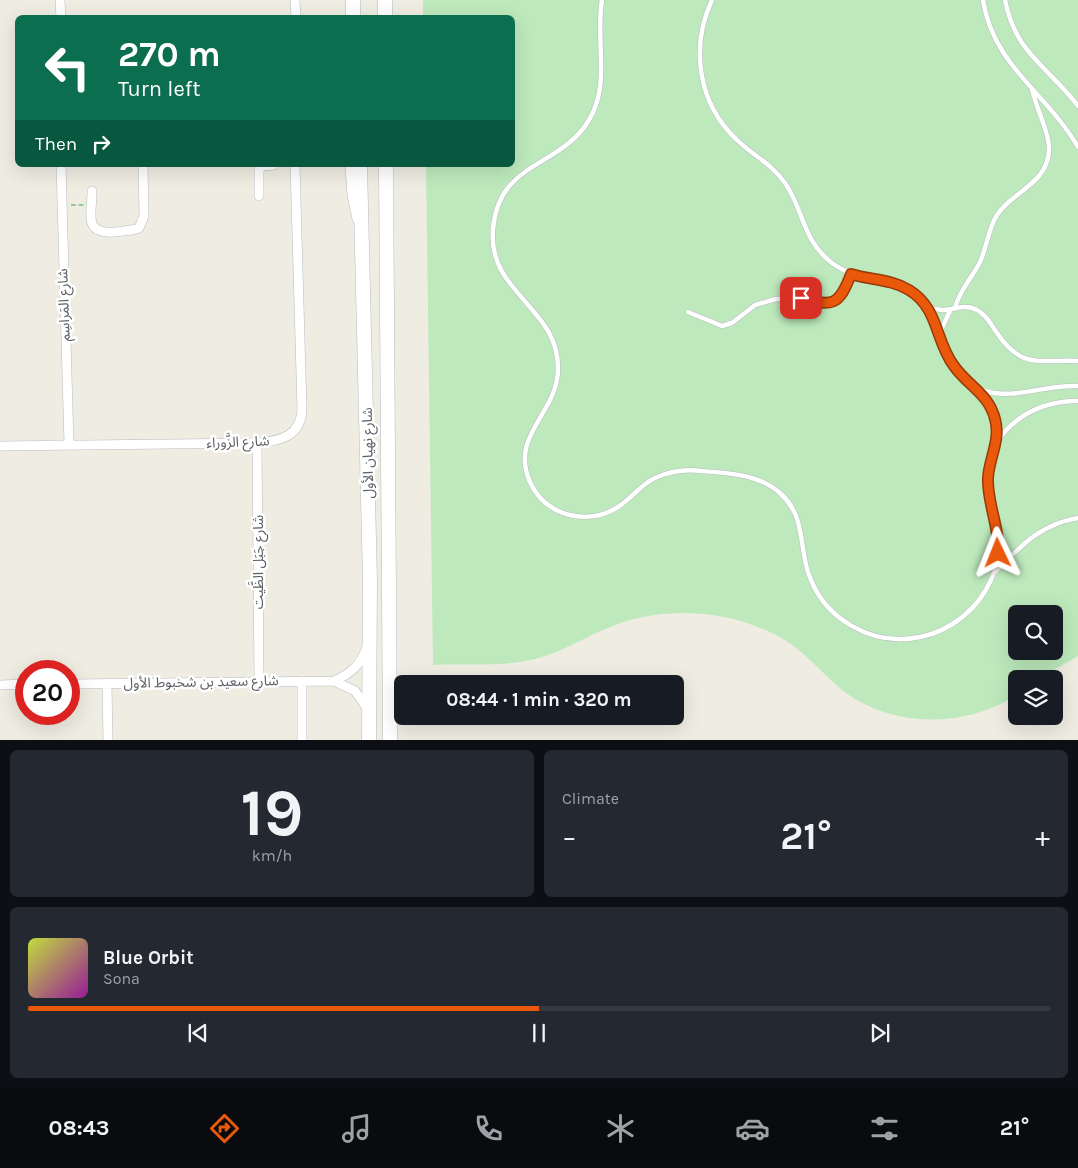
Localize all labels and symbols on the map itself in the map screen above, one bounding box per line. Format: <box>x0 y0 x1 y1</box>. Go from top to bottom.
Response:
street label: شارع المَراسِم <box>54 268 76 342</box>
pin <box>780 277 822 319</box>
street label: شارع نهيان الأول <box>359 407 379 499</box>
street label: شارع الزَّوراء <box>206 430 270 454</box>
street label: شارع جَبَل الظَّيت <box>247 515 269 609</box>
position arrow <box>971 526 1023 578</box>
speed limit sign: 20 <box>15 660 80 725</box>
street label: شارع سعيد بن شخبوط الأول <box>123 672 279 694</box>

